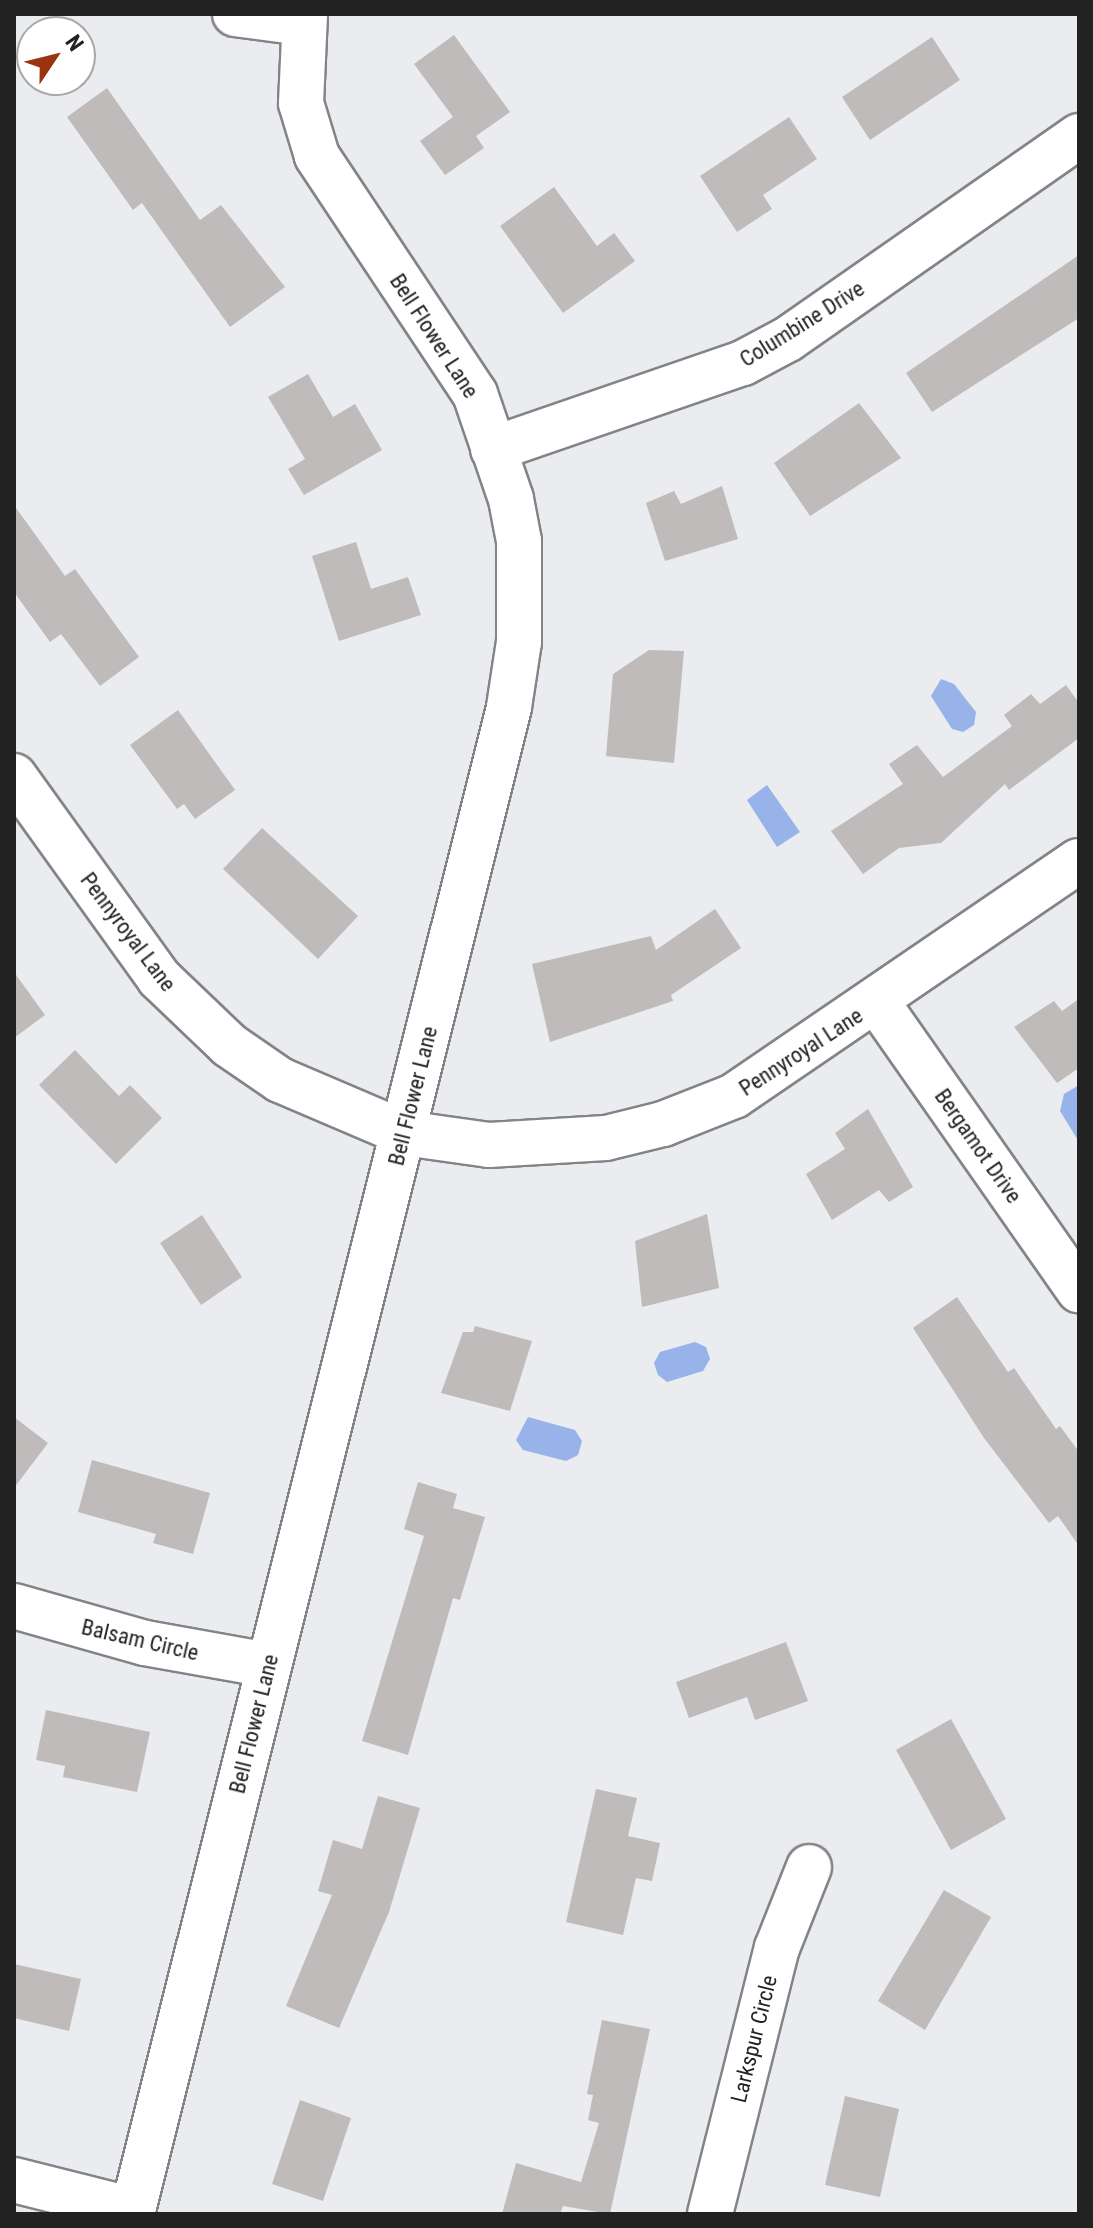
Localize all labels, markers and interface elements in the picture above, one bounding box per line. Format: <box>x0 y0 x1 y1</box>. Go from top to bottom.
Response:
north arrow <box>16 16 96 96</box>
text: N <box>60 30 89 56</box>
street label: Bell Flower Lane <box>384 269 484 403</box>
street label: Columbine Drive <box>735 275 869 373</box>
street label: Pennyroyal Lane <box>75 867 181 997</box>
street label: Pennyroyal Lane <box>734 1002 868 1102</box>
street label: Bell Flower Lane <box>383 1024 443 1168</box>
street label: Bergamot Drive <box>929 1084 1027 1208</box>
street label: Balsam Circle <box>79 1614 201 1666</box>
street label: Bell Flower Lane <box>224 1652 284 1796</box>
street label: Larkspur Circle <box>725 1973 783 2105</box>

